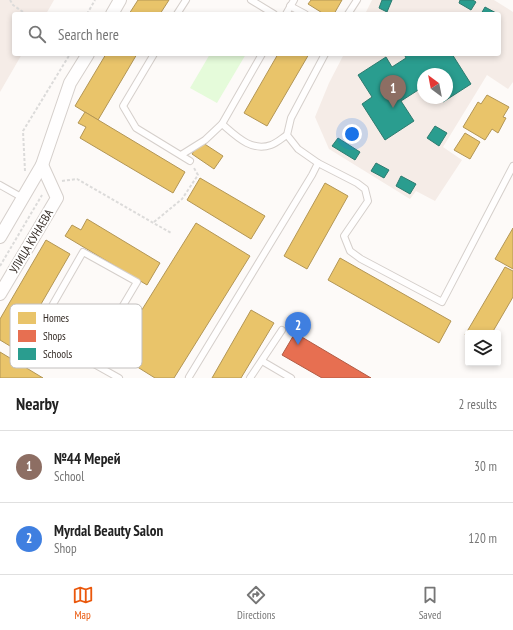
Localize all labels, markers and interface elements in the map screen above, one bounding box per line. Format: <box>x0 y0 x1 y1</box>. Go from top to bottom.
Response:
search box <box>12 12 501 56</box>
icon: search <box>26 23 48 45</box>
text: Search here <box>58 25 119 44</box>
north arrow <box>417 68 453 104</box>
pin: 1 <box>380 75 406 108</box>
your location <box>342 124 362 144</box>
street label: УЛИЦА КУНАЕВА <box>6 206 56 276</box>
legend <box>10 304 142 368</box>
text: Homes <box>43 311 69 325</box>
pin: 2 <box>285 312 311 345</box>
text: Shops <box>43 329 66 343</box>
map controls <box>465 330 501 366</box>
button: layers <box>465 330 501 366</box>
text: Schools <box>43 347 73 361</box>
text: Nearby <box>16 393 59 415</box>
text: 2 results <box>458 396 497 413</box>
text: №44 Мерей <box>54 449 121 468</box>
text: 1 <box>26 458 32 475</box>
text: 30 m <box>474 458 497 475</box>
text: School <box>54 468 84 485</box>
text: Myrdal Beauty Salon <box>54 521 163 540</box>
text: 2 <box>26 530 32 547</box>
text: 120 m <box>468 530 497 547</box>
text: Shop <box>54 540 77 557</box>
tab: Map <box>72 584 94 622</box>
tab: Directions <box>237 584 275 622</box>
tab: Saved <box>419 584 441 622</box>

